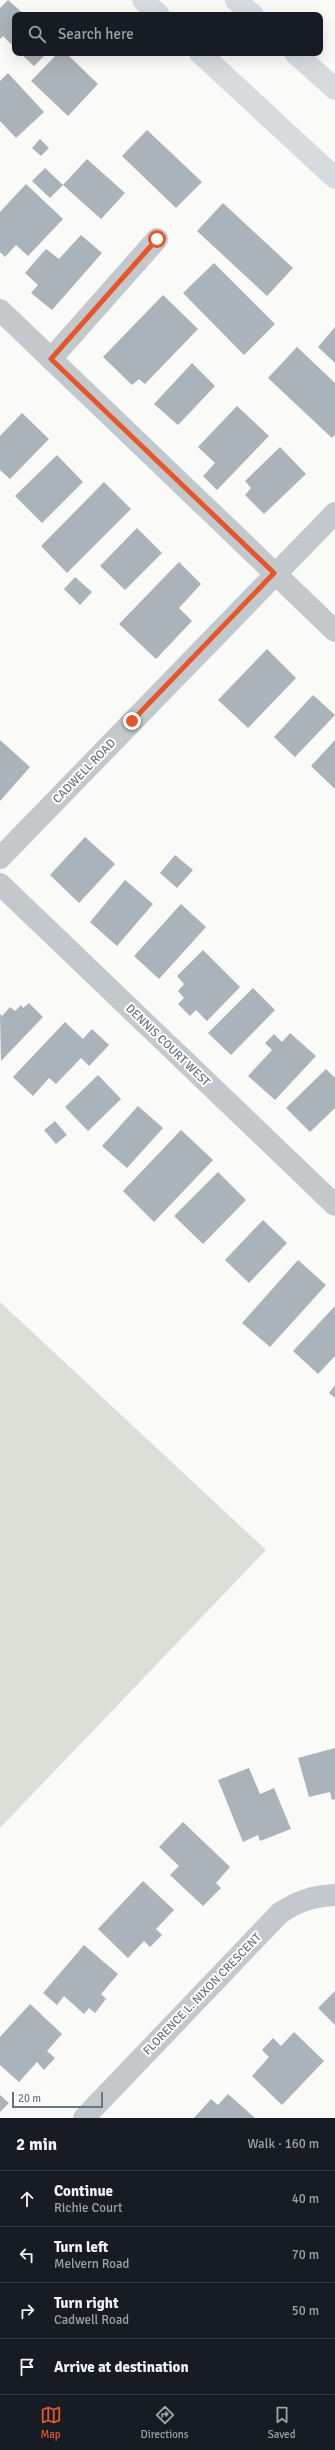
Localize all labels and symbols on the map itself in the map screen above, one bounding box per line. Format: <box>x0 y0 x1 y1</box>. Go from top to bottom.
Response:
route start <box>148 230 166 248</box>
route end <box>123 712 141 730</box>
street label: CADWELL ROAD <box>50 736 119 807</box>
street label: DENNIS COURT WEST <box>122 1001 213 1090</box>
street label: FLORENCE L. NIXON CRESCENT <box>140 1930 265 2059</box>
scale bar <box>12 2090 103 2109</box>

